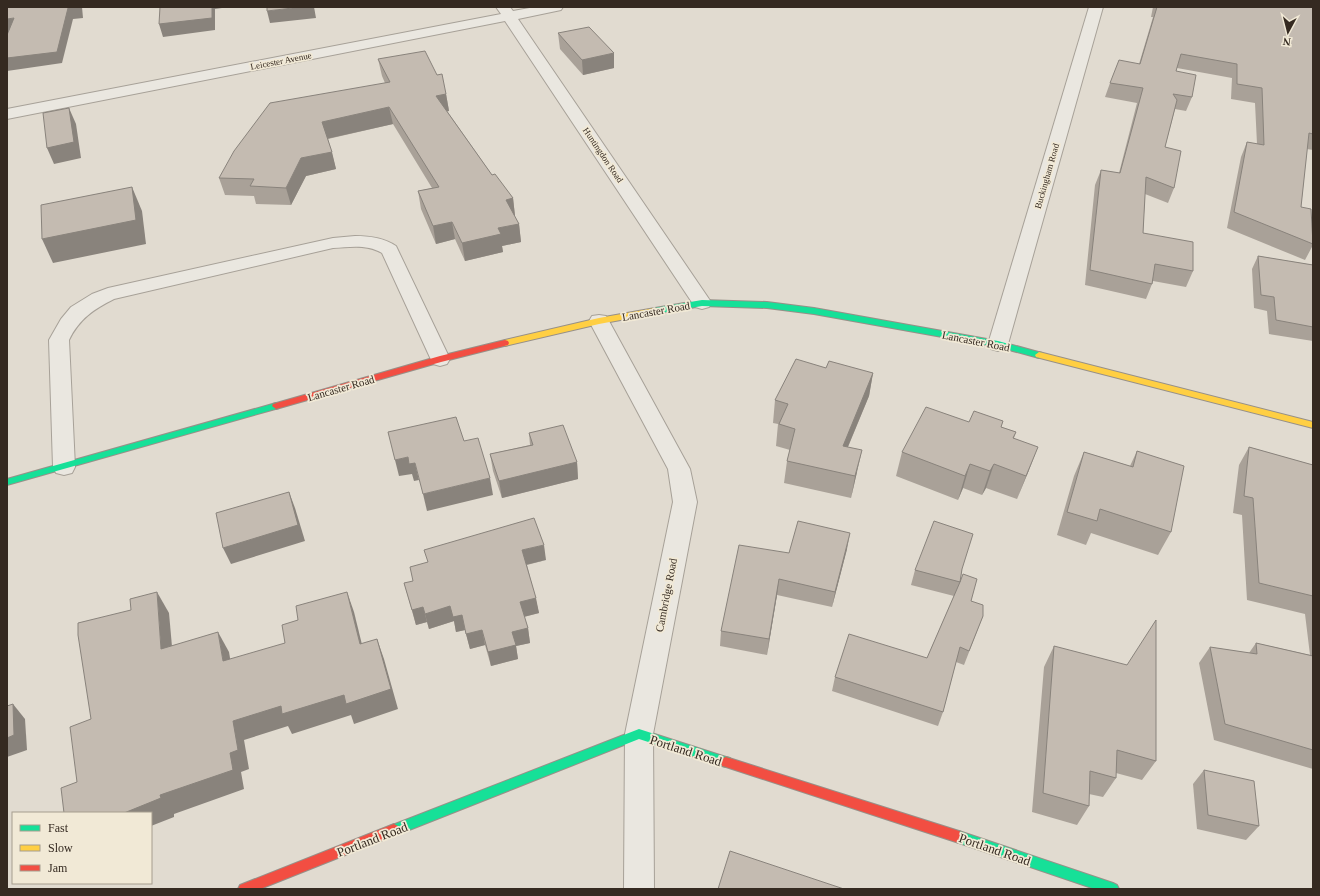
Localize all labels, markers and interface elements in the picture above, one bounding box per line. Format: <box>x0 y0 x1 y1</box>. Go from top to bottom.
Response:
north arrow <box>1268 12 1308 52</box>
text: N <box>1282 35 1291 48</box>
street label: Leicester Avenue <box>250 50 312 72</box>
street label: Huntingdon Road <box>581 126 625 185</box>
street label: Buckingham Road <box>1033 142 1061 210</box>
street label: Lancaster Road <box>621 299 691 323</box>
street label: Lancaster Road <box>941 329 1011 354</box>
street label: Lancaster Road <box>306 373 376 403</box>
street label: Cambridge Road <box>653 557 679 633</box>
street label: Portland Road <box>648 732 724 769</box>
legend <box>12 812 152 884</box>
street label: Portland Road <box>335 819 410 860</box>
text: Fast <box>48 821 69 835</box>
street label: Portland Road <box>957 830 1033 869</box>
text: Slow <box>48 841 73 855</box>
text: Jam <box>48 861 68 875</box>

